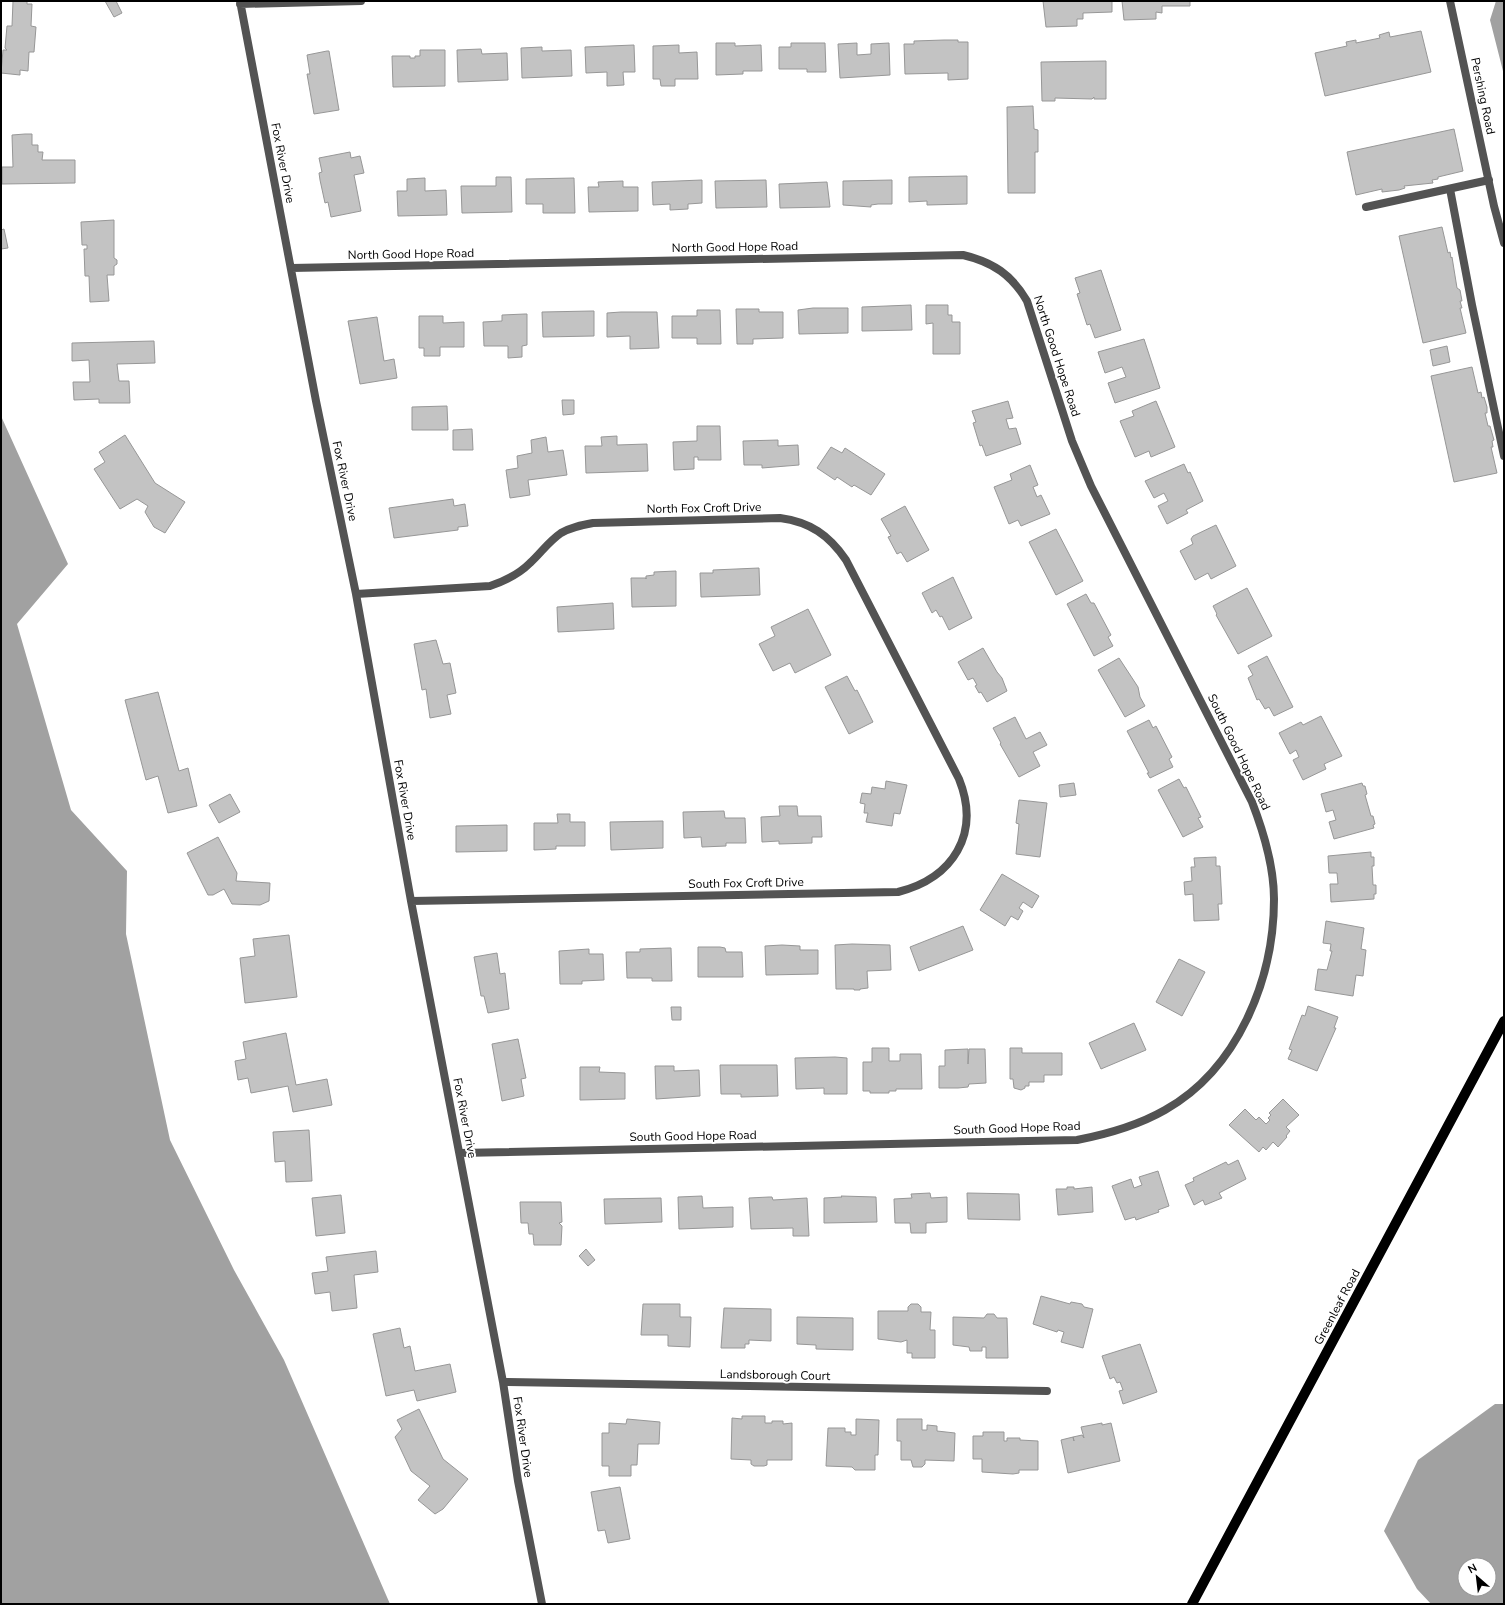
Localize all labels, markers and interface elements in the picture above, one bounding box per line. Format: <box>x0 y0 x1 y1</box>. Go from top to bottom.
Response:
street label: Pershing Road <box>1467 56 1499 136</box>
street label: Fox River Drive <box>267 122 299 204</box>
street label: North Good Hope Road <box>672 238 798 256</box>
street label: North Good Hope Road <box>348 245 474 263</box>
street label: North Good Hope Road <box>1030 293 1084 419</box>
street label: Fox River Drive <box>329 440 361 522</box>
street label: North Fox Croft Drive <box>646 499 762 517</box>
street label: South Good Hope Road <box>1204 691 1274 813</box>
street label: Fox River Drive <box>390 759 420 841</box>
street label: South Fox Croft Drive <box>688 874 804 892</box>
street label: Fox River Drive <box>449 1077 481 1159</box>
street label: South Good Hope Road <box>953 1118 1081 1138</box>
street label: South Good Hope Road <box>629 1127 757 1145</box>
street label: Greenleaf Road <box>1310 1266 1364 1348</box>
street label: Landsborough Court <box>720 1366 831 1384</box>
street label: Fox River Drive <box>509 1396 537 1478</box>
north arrow <box>1457 1557 1497 1597</box>
text: N <box>1465 1560 1480 1577</box>

